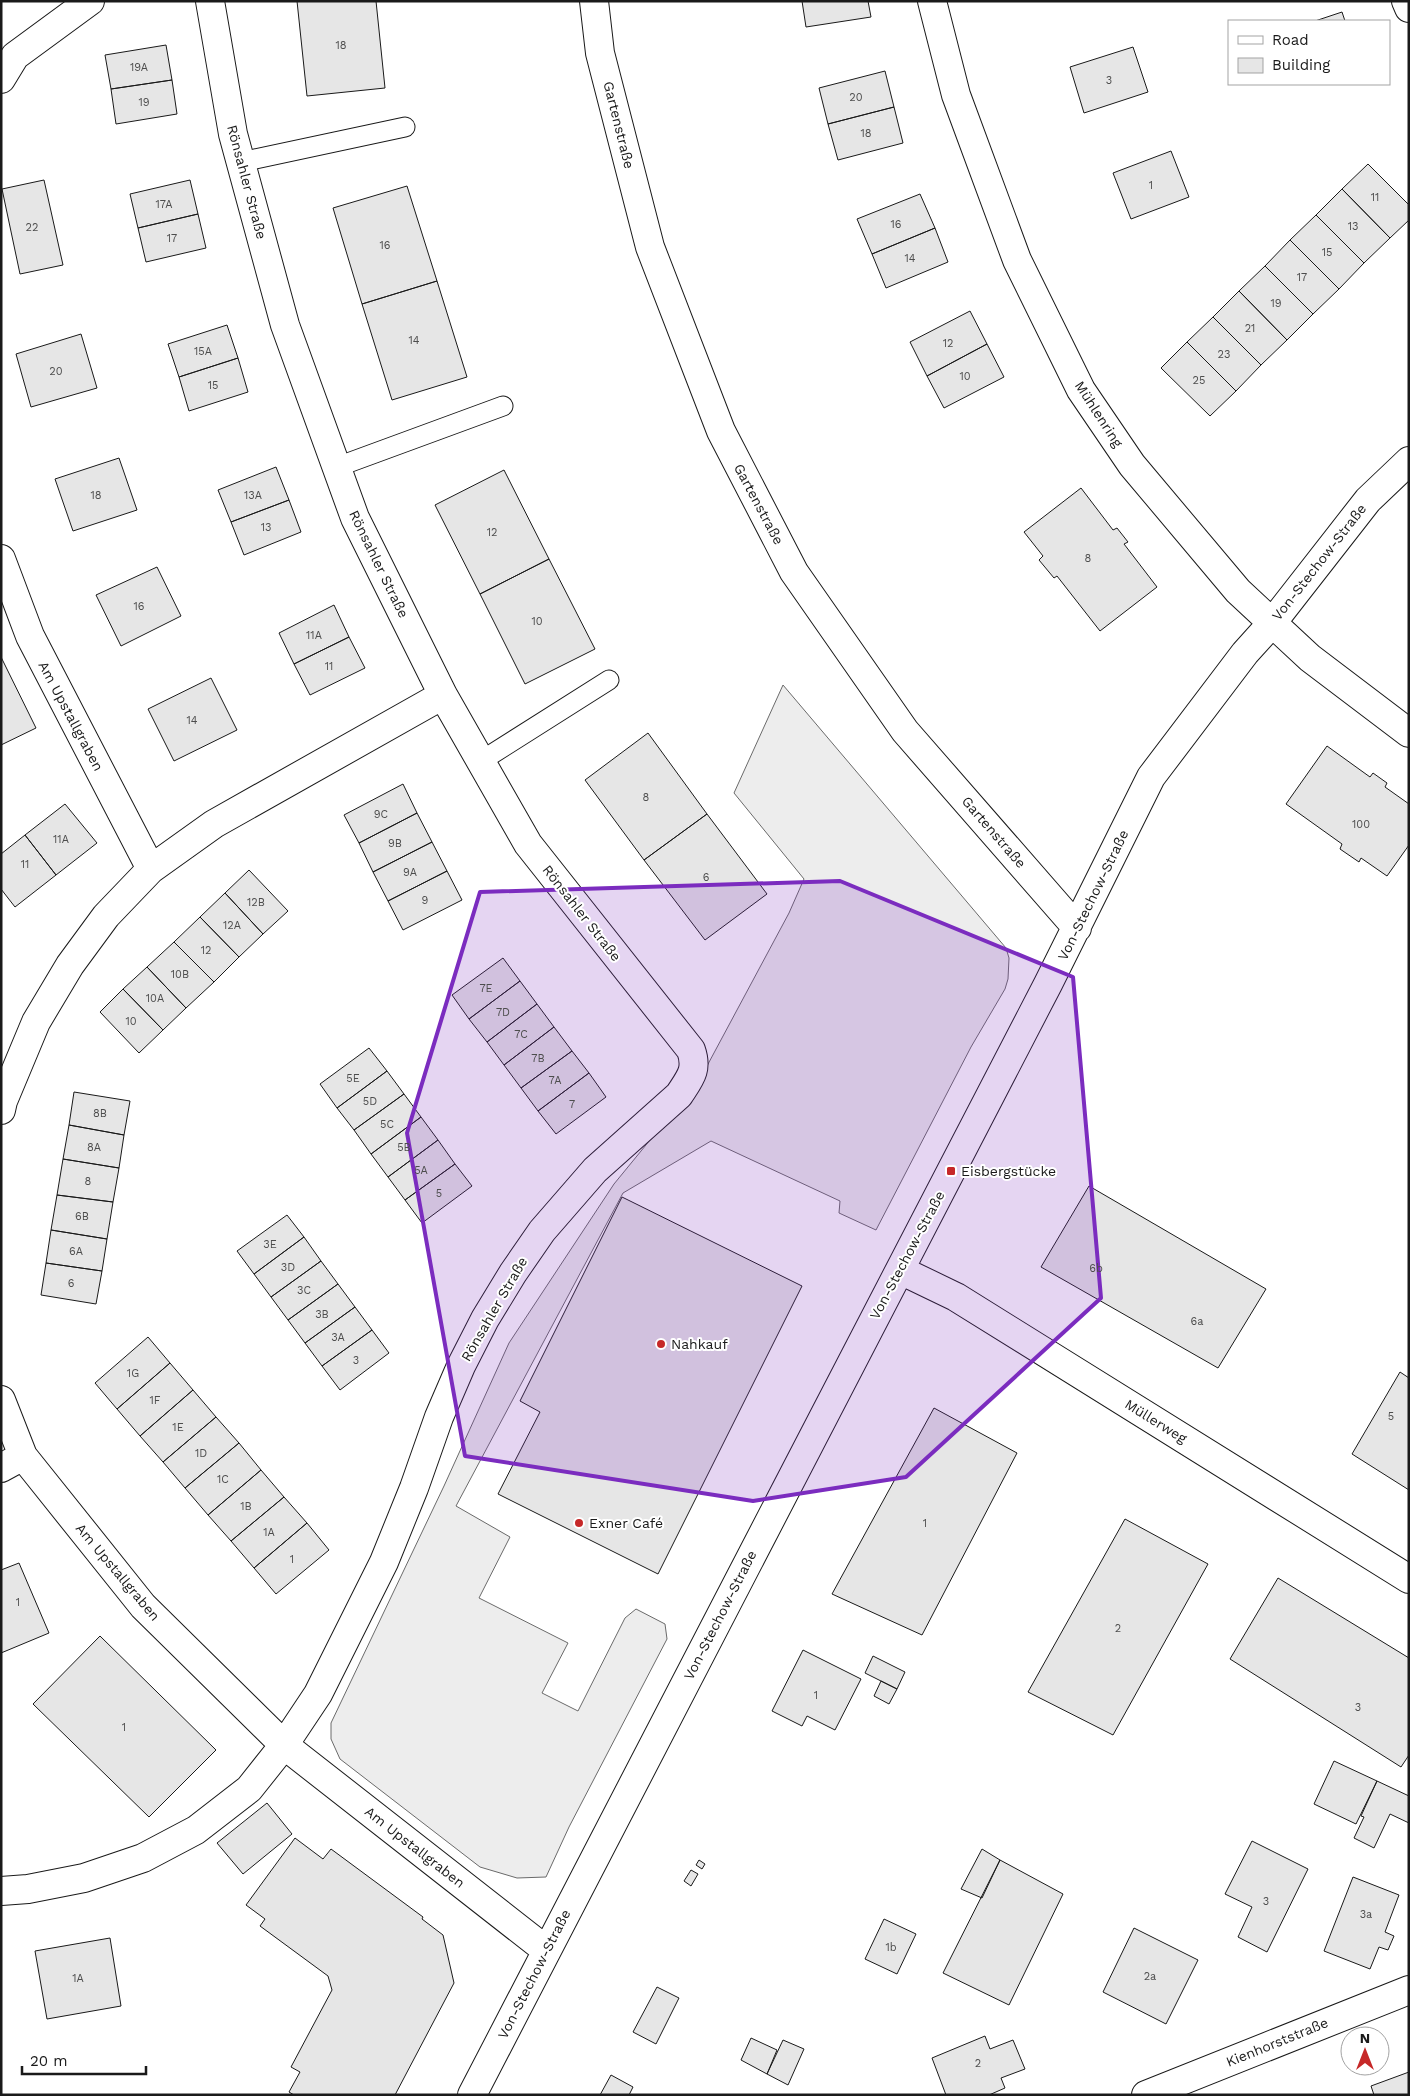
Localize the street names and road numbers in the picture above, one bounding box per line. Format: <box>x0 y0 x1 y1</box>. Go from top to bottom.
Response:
street label: Gartenstraße <box>600 80 638 170</box>
street label: Rönsahler Straße <box>224 123 270 241</box>
street label: Mühlenring <box>1072 378 1127 451</box>
street label: Gartenstraße <box>731 461 787 547</box>
street label: Von-Stechow-Straße <box>1269 501 1369 623</box>
street label: Rönsahler Straße <box>346 508 412 620</box>
street label: Am Upstallgraben <box>35 658 107 774</box>
street label: Gartenstraße <box>959 793 1029 871</box>
street label: Von-Stechow-Straße <box>1054 827 1132 963</box>
street label: Rönsahler Straße <box>539 862 625 964</box>
street label: Von-Stechow-Straße <box>866 1188 948 1322</box>
street label: Rönsahler Straße <box>458 1254 530 1364</box>
street label: Müllerweg <box>1122 1396 1190 1447</box>
street label: Am Upstallgraben <box>73 1520 163 1624</box>
street label: Von-Stechow-Straße <box>680 1548 760 1682</box>
street label: Am Upstallgraben <box>362 1803 468 1891</box>
street label: Von-Stechow-Straße <box>494 1907 574 2041</box>
street label: Kienhorststraße <box>1224 2014 1330 2070</box>

